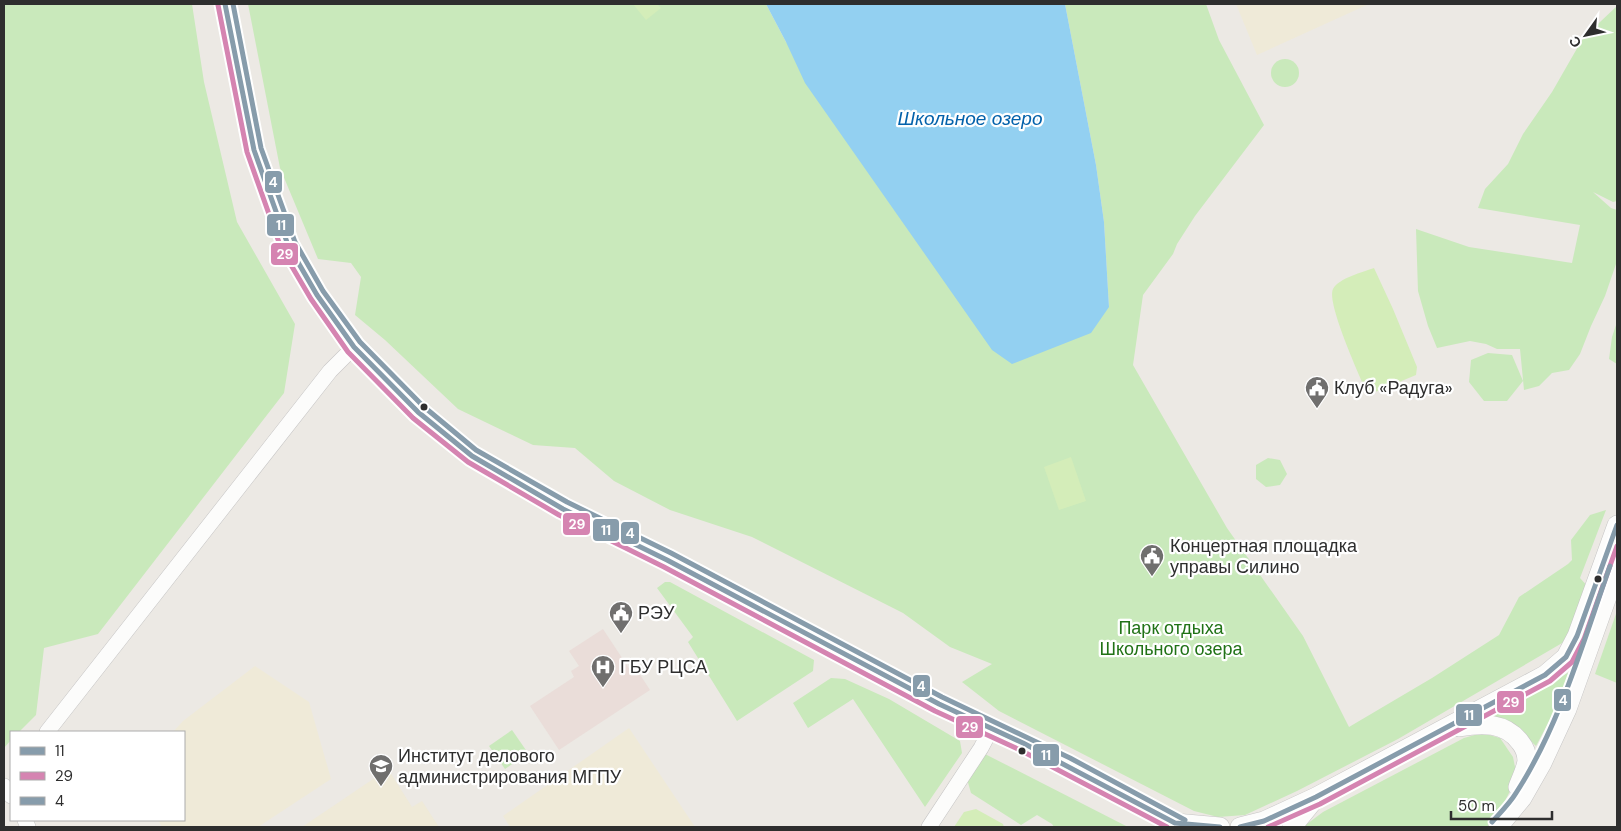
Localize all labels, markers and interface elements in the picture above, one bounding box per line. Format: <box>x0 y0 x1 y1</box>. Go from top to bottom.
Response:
north arrow <box>1561 10 1611 60</box>
text: С <box>1565 33 1585 51</box>
water label: Школьное озеро <box>898 106 1042 131</box>
line badge: 4 <box>264 170 283 194</box>
text: 4 <box>268 173 278 191</box>
line badge: 11 <box>266 213 295 237</box>
text: 11 <box>276 216 286 234</box>
line badge: 29 <box>270 242 299 266</box>
text: 29 <box>277 245 294 263</box>
public building icon: Клуб «Радуга» <box>1304 375 1330 409</box>
place label: Клуб «Радуга» <box>1334 376 1453 400</box>
unlabelled marker <box>419 402 429 412</box>
line badge: 29 <box>562 512 591 536</box>
text: 29 <box>569 515 586 533</box>
line badge: 11 <box>592 518 620 542</box>
text: 11 <box>601 521 611 539</box>
line badge: 4 <box>620 521 640 545</box>
text: 4 <box>625 524 635 542</box>
place label: Концертная площадка управы Силино <box>1170 534 1358 579</box>
public building icon: Концертная площадка управы Силино <box>1139 543 1165 577</box>
unlabelled marker <box>1593 574 1603 584</box>
public building icon: РЭУ <box>608 600 634 634</box>
place label: РЭУ <box>638 601 675 625</box>
park label: Парк отдыха Школьного озера <box>1100 616 1243 661</box>
hospital icon: ГБУ РЦСА <box>590 654 616 688</box>
place label: ГБУ РЦСА <box>620 655 707 679</box>
line badge: 4 <box>912 674 931 698</box>
text: 4 <box>916 677 926 695</box>
line badge: 4 <box>1553 688 1572 712</box>
line badge: 29 <box>1496 690 1525 714</box>
text: 4 <box>1558 691 1568 709</box>
text: 29 <box>1503 693 1520 711</box>
line badge: 11 <box>1455 703 1483 727</box>
text: 11 <box>1464 706 1474 724</box>
line badge: 29 <box>955 715 984 739</box>
text: 29 <box>962 718 979 736</box>
legend <box>10 731 185 821</box>
text: 11 <box>55 741 64 761</box>
line badge: 11 <box>1032 743 1060 767</box>
place label: Институт делового администрирования МГПУ <box>398 744 622 789</box>
unlabelled marker <box>1017 746 1027 756</box>
text: 11 <box>1041 746 1051 764</box>
school or university icon: Институт делового администрирования МГПУ <box>368 753 394 787</box>
text: 29 <box>55 766 73 786</box>
scale bar <box>1451 788 1552 820</box>
text: 4 <box>55 791 64 811</box>
text: 50 m <box>1458 796 1495 816</box>

